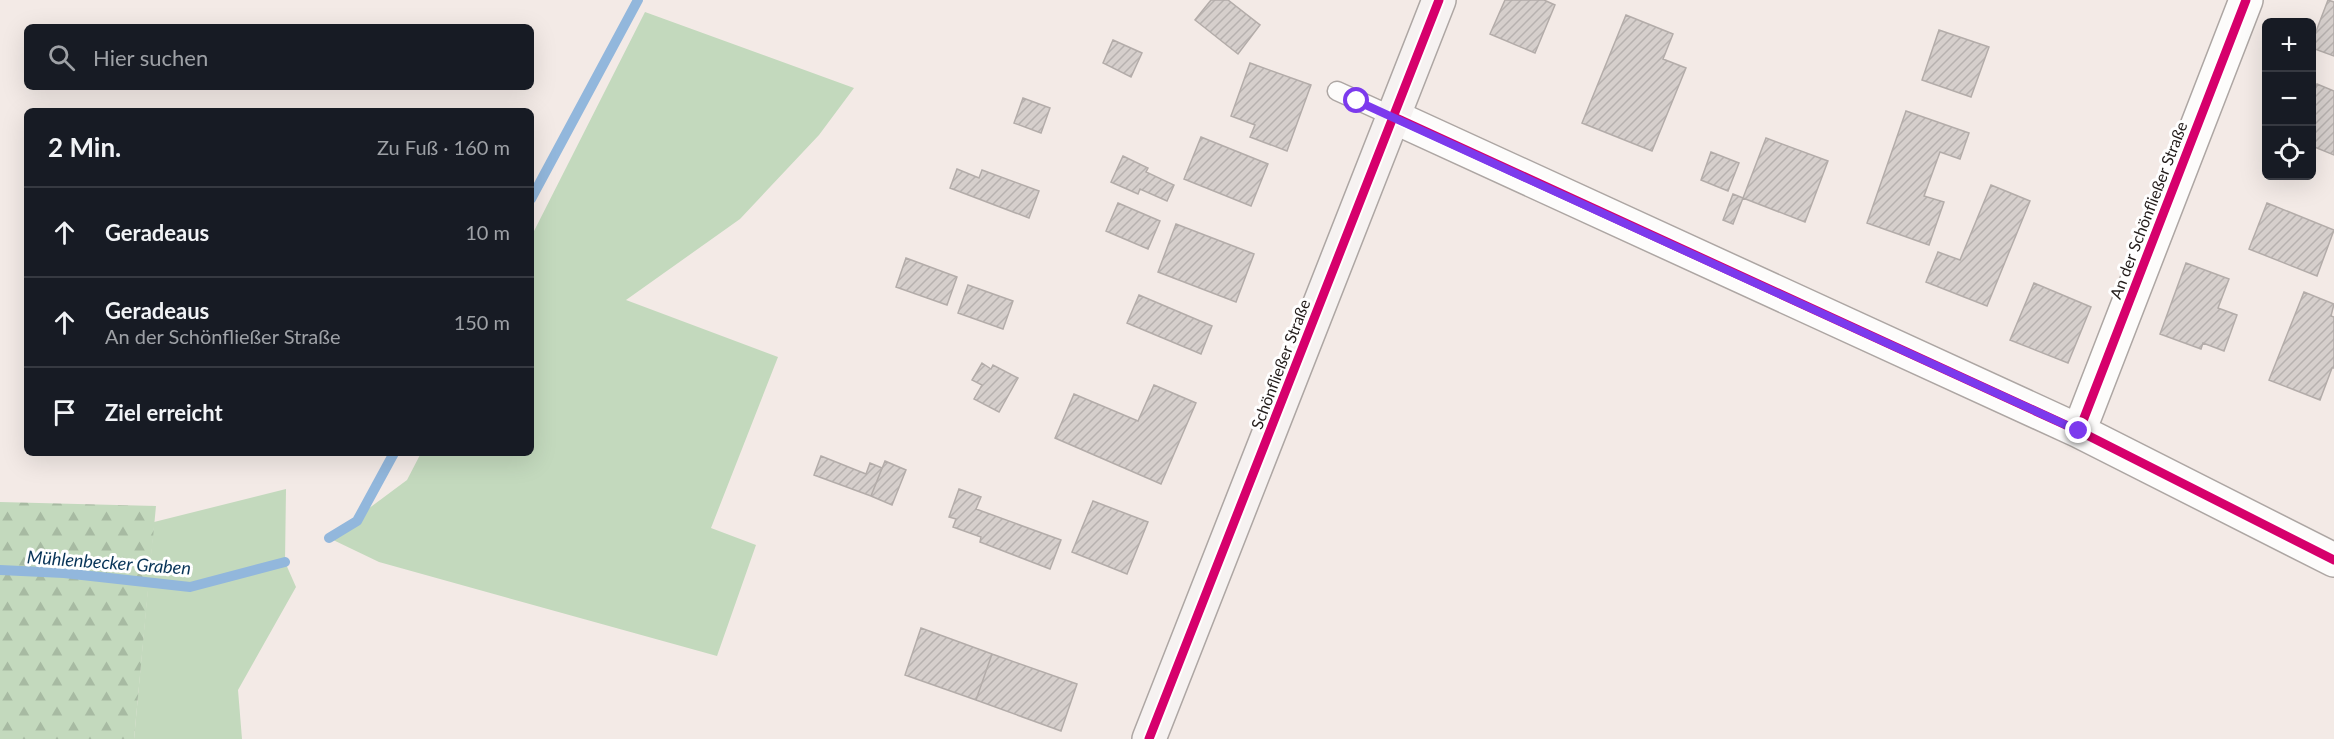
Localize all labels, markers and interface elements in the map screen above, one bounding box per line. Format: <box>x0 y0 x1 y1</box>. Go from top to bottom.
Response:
map controls <box>2262 18 2316 180</box>
button: + <box>2262 18 2316 72</box>
search box <box>24 24 534 90</box>
icon: search <box>45 41 78 74</box>
text: Hier suchen <box>93 44 208 71</box>
button: − <box>2262 72 2316 126</box>
route start <box>1343 87 1369 113</box>
street label: An der Schönfließer Straße <box>2105 119 2191 301</box>
button: locate <box>2262 126 2316 180</box>
text: 2 Min. <box>48 131 121 163</box>
text: Zu Fuß · 160 m <box>377 135 510 159</box>
icon: ahead <box>48 216 81 249</box>
text: Geradeaus <box>105 219 209 246</box>
text: 10 m <box>465 220 510 244</box>
street label: Schönfließer Straße <box>1246 296 1314 432</box>
text: Geradeaus <box>105 297 209 324</box>
icon: ahead <box>48 306 81 339</box>
text: 150 m <box>454 310 510 334</box>
text: An der Schönfließer Straße <box>105 324 340 348</box>
icon: arrive <box>48 396 81 429</box>
text: Ziel erreicht <box>105 399 223 426</box>
route end <box>2065 417 2091 443</box>
water label: Mühlenbecker Graben <box>26 545 192 579</box>

